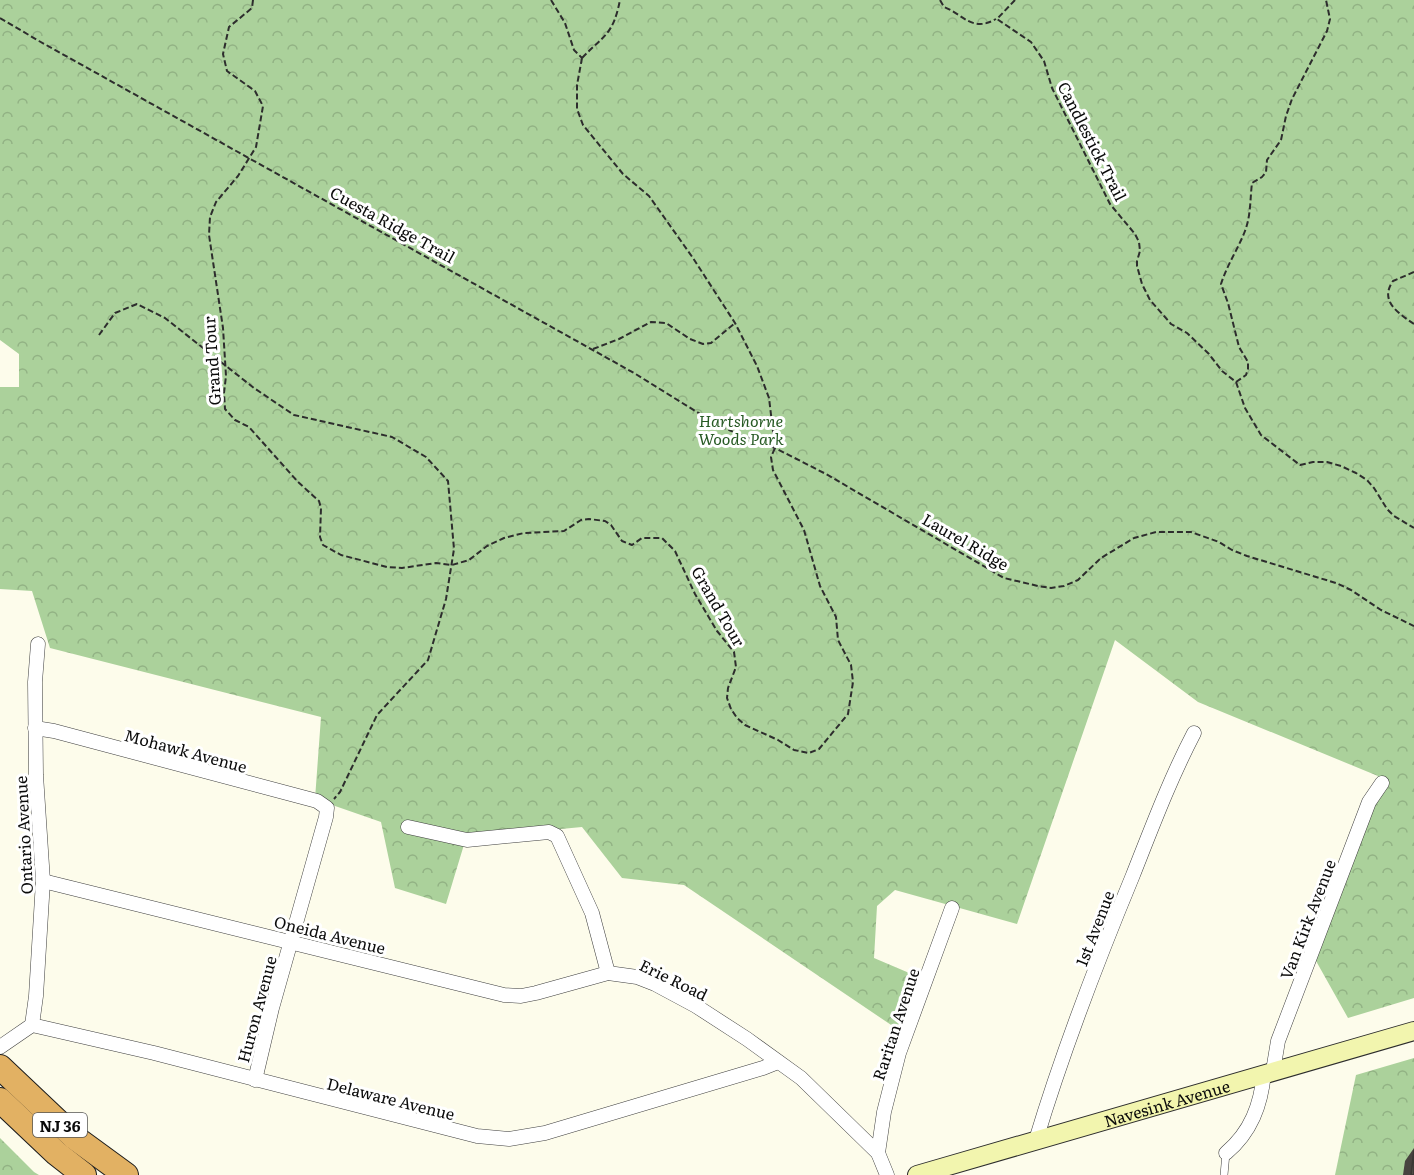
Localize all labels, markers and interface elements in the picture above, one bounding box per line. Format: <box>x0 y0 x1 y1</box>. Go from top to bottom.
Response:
street label: Candlestick Trail <box>1053 77 1133 205</box>
street label: Cuesta Ridge Trail <box>326 180 460 268</box>
street label: Grand Tour <box>196 315 226 406</box>
park label: Hartshorne Woods Park <box>698 408 784 450</box>
street label: Laurel Ridge <box>918 507 1014 575</box>
street label: Grand Tour <box>686 561 752 651</box>
street label: Mohawk Avenue <box>122 722 250 778</box>
street label: Ontario Avenue <box>8 775 38 895</box>
street label: Van Kirk Avenue <box>1273 856 1341 982</box>
street label: 1st Avenue <box>1069 887 1119 969</box>
street label: Oneida Avenue <box>272 909 388 959</box>
street label: Erie Road <box>636 952 712 1006</box>
street label: Huron Avenue <box>230 953 282 1065</box>
street label: Raritan Avenue <box>866 965 924 1083</box>
street label: Delaware Avenue <box>325 1071 457 1125</box>
street label: Navesink Avenue <box>1101 1073 1233 1132</box>
road number: NJ 36 <box>33 1113 87 1137</box>

